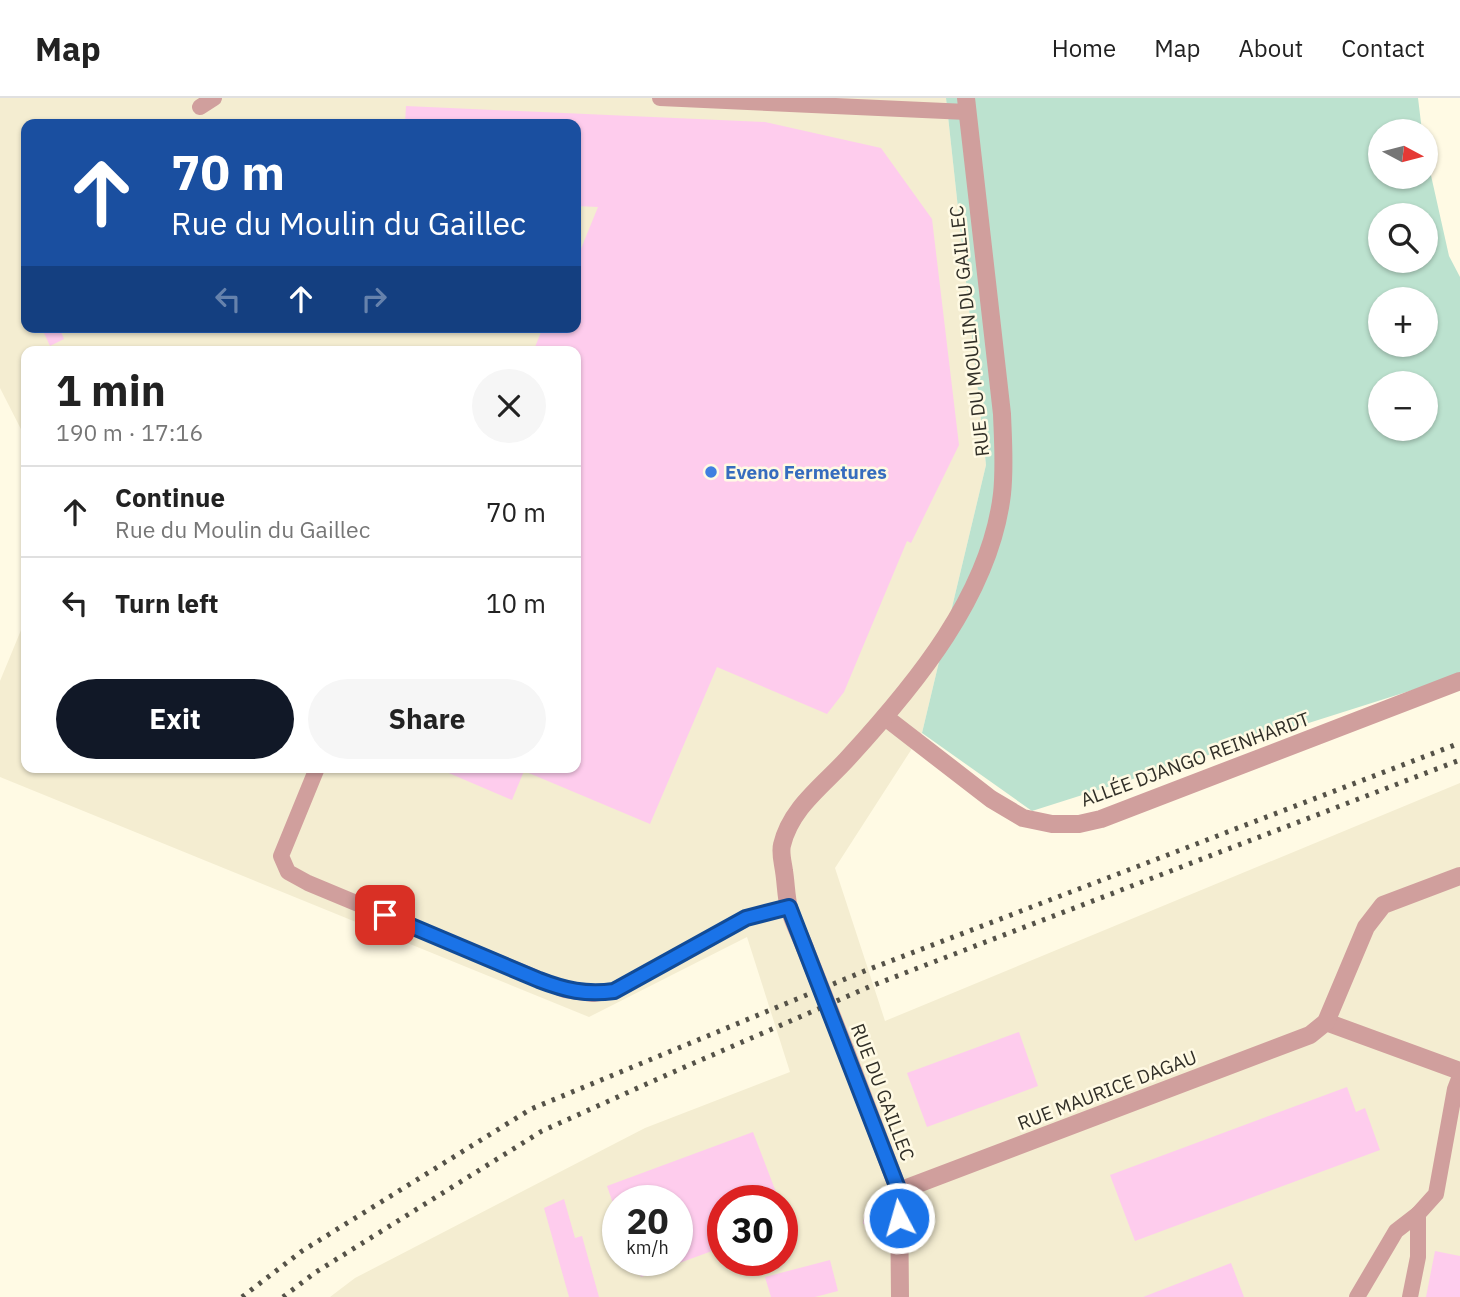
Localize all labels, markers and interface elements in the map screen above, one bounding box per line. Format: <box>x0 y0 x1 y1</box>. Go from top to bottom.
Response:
text: Map <box>35 27 101 70</box>
text: Home <box>1052 32 1116 64</box>
text: Map <box>1154 32 1200 64</box>
text: About <box>1238 32 1303 64</box>
text: Contact <box>1341 32 1425 64</box>
north arrow <box>1368 119 1438 189</box>
map controls <box>1368 119 1438 441</box>
text: 70 m <box>171 140 285 203</box>
icon: ahead <box>56 147 147 238</box>
text: Rue du Moulin du Gaillec <box>171 202 526 244</box>
button: search <box>1368 203 1438 273</box>
street label: RUE DU MOULIN DU GAILLEC <box>944 204 994 458</box>
icon: left <box>209 280 247 318</box>
icon: ahead <box>282 280 320 318</box>
icon: right <box>355 280 393 318</box>
button: + <box>1368 287 1438 357</box>
text: 1 min <box>56 363 166 418</box>
button: close <box>472 369 546 443</box>
button: − <box>1368 371 1438 441</box>
text: 190 m · 17:16 <box>56 417 203 447</box>
place label: Eveno Fermetures <box>725 460 887 484</box>
marker: Eveno Fermetures <box>703 464 719 480</box>
text: Continue <box>115 480 225 514</box>
icon: ahead <box>56 493 94 531</box>
text: 70 m <box>486 495 546 529</box>
text: Rue du Moulin du Gaillec <box>115 514 370 544</box>
icon: left <box>56 584 94 622</box>
text: Turn left <box>115 586 218 620</box>
text: 10 m <box>486 586 546 620</box>
button: Exit <box>56 679 294 759</box>
button: Share <box>308 679 546 759</box>
street label: ALLÉE DJANGO REINHARDT <box>1077 706 1313 812</box>
pin <box>355 885 415 945</box>
icon: arrive <box>366 896 404 934</box>
street label: RUE DU GAILLEC <box>846 1020 920 1164</box>
street label: RUE MAURICE DAGAU <box>1014 1045 1200 1135</box>
position arrow <box>862 1181 936 1255</box>
speed limit sign: 30 <box>707 1185 798 1276</box>
text: 20 <box>626 1198 669 1244</box>
text: km/h <box>626 1236 669 1259</box>

